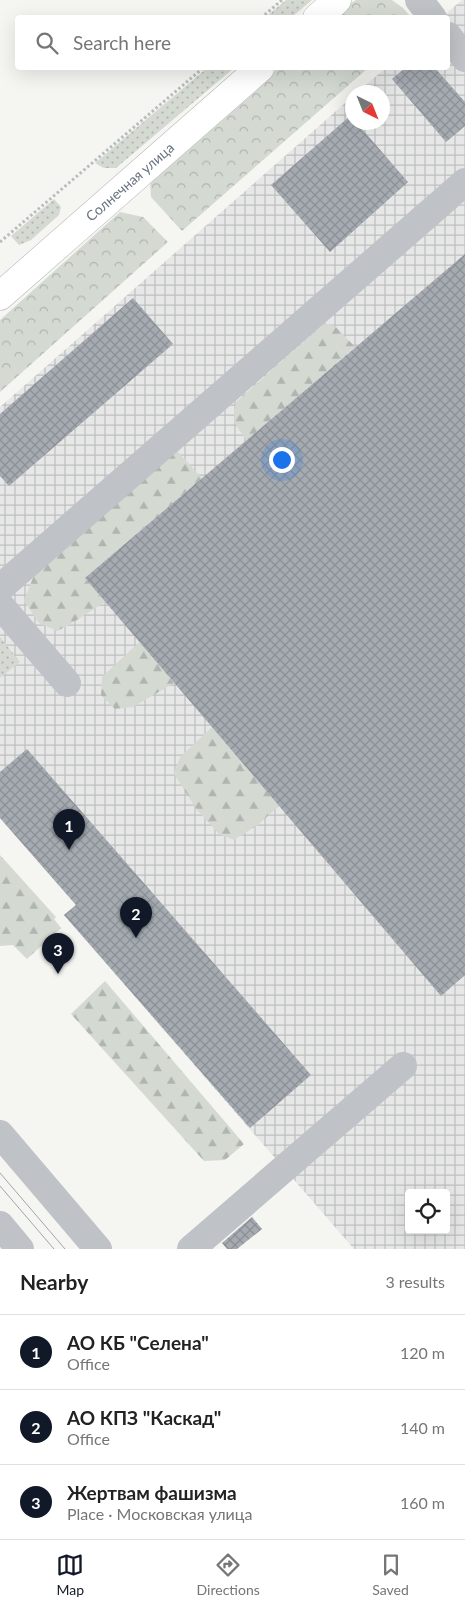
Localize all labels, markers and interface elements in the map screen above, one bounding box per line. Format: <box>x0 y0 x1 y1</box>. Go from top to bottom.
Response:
search box <box>15 15 450 70</box>
icon: search <box>33 29 61 57</box>
text: Search here <box>73 31 171 54</box>
north arrow <box>345 85 390 130</box>
street label: Солнечная улица <box>82 139 177 225</box>
your location <box>269 447 295 473</box>
pin: 1 <box>53 809 85 850</box>
pin: 2 <box>120 897 152 938</box>
pin: 3 <box>42 933 74 974</box>
map controls <box>405 1189 450 1234</box>
button: locate <box>405 1189 450 1234</box>
text: Nearby <box>20 1269 88 1294</box>
text: 3 results <box>385 1272 445 1291</box>
text: АО КБ "Селена" <box>67 1331 209 1354</box>
text: 1 <box>31 1343 41 1362</box>
text: 120 m <box>400 1343 445 1362</box>
text: Office <box>67 1354 110 1373</box>
text: АО КПЗ "Каскад" <box>67 1406 221 1429</box>
text: 2 <box>31 1418 41 1437</box>
text: 140 m <box>400 1418 445 1437</box>
text: Office <box>67 1429 110 1448</box>
text: Жертвам фашизма <box>67 1481 237 1504</box>
text: 3 <box>31 1493 41 1512</box>
text: 160 m <box>400 1493 445 1512</box>
text: Place · Московская улица <box>67 1504 252 1523</box>
tab: Map <box>56 1551 84 1598</box>
tab: Directions <box>197 1551 260 1598</box>
tab: Saved <box>372 1551 409 1598</box>

